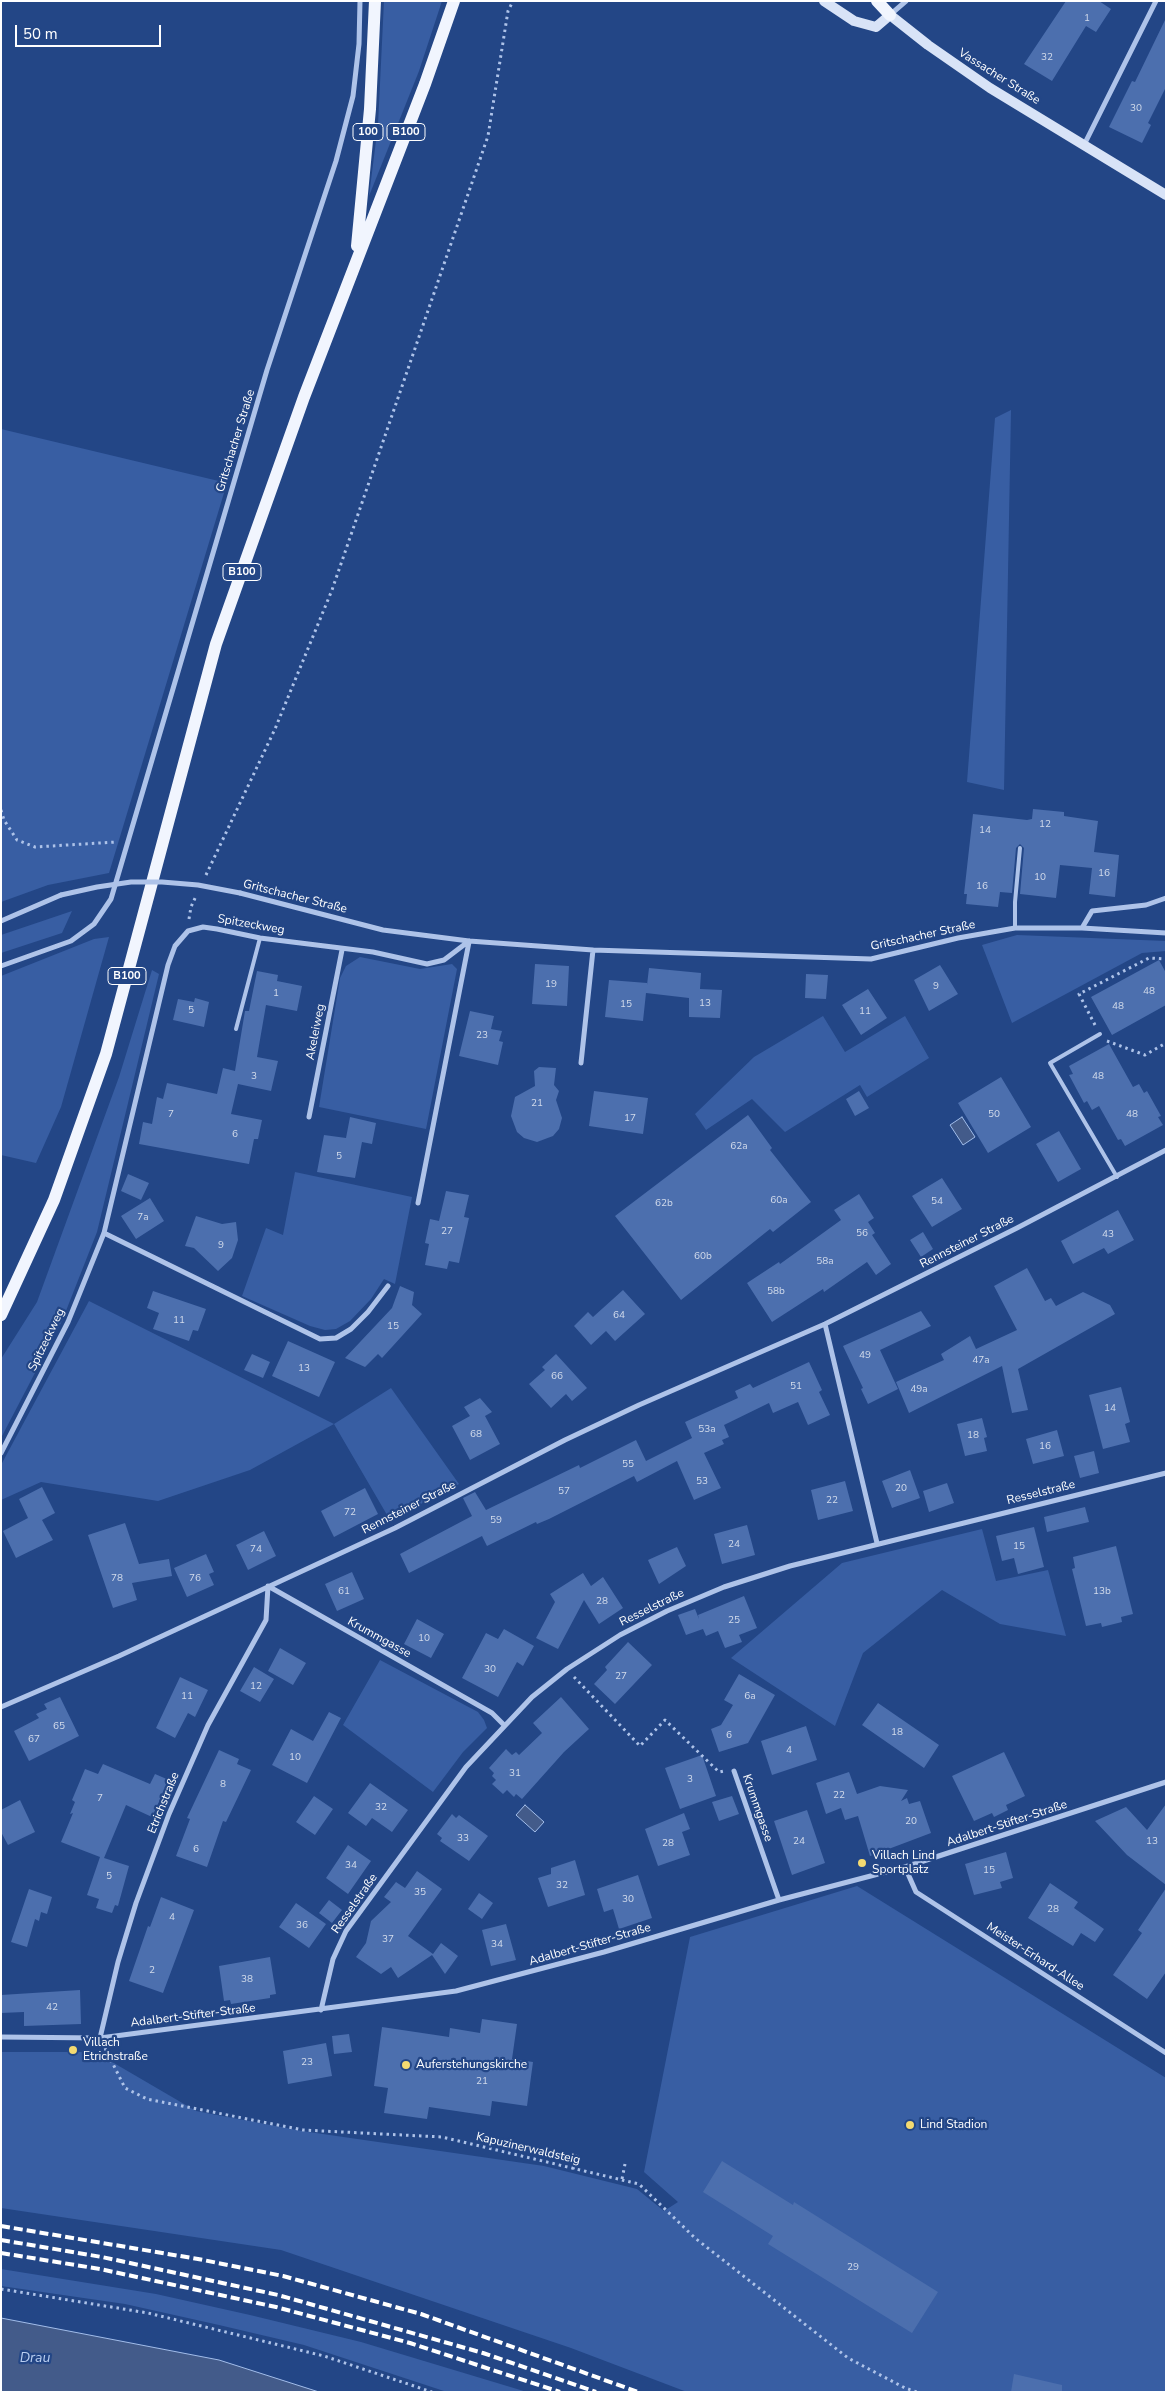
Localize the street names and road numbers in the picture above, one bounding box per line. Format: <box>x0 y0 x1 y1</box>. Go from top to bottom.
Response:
street label: Vassacher Straße <box>955 46 1043 108</box>
road number: 100 <box>353 124 383 140</box>
road number: B100 <box>387 124 425 140</box>
street label: Gritschacher Straße <box>214 388 258 494</box>
road number: B100 <box>223 564 261 580</box>
street label: Gritschacher Straße <box>242 877 348 917</box>
street label: Spitzeckweg <box>216 912 286 938</box>
street label: Gritschacher Straße <box>869 918 977 954</box>
road number: B100 <box>108 968 146 984</box>
street label: Akeleiweg <box>303 1003 329 1061</box>
street label: Rennsteiner Straße <box>918 1212 1016 1272</box>
street label: Spitzeckweg <box>26 1306 68 1374</box>
street label: Rennsteiner Straße <box>360 1478 458 1538</box>
street label: Resselstraße <box>1005 1478 1077 1508</box>
street label: Resselstraße <box>617 1586 687 1630</box>
street label: Krummgasse <box>345 1615 413 1661</box>
street label: Etrichstraße <box>145 1770 183 1836</box>
street label: Krummgasse <box>739 1772 775 1844</box>
street label: Adalbert-Stifter-Straße <box>945 1798 1069 1850</box>
street label: Resselstraße <box>329 1871 381 1937</box>
street label: Meister-Erhard-Allee <box>983 1920 1087 1994</box>
street label: Adalbert-Stifter-Straße <box>528 1921 652 1969</box>
street label: Adalbert-Stifter-Straße <box>130 2001 256 2031</box>
street label: Kapuzinerwaldsteig <box>474 2130 582 2168</box>

